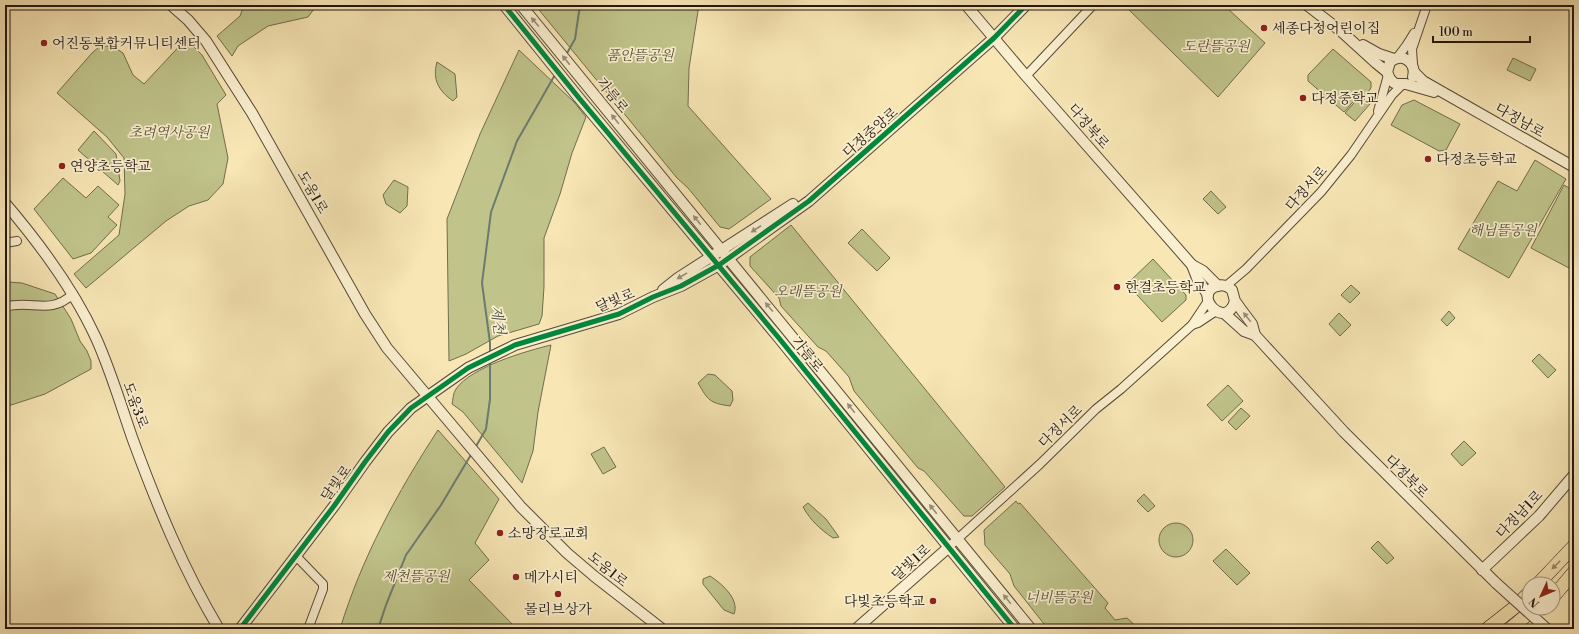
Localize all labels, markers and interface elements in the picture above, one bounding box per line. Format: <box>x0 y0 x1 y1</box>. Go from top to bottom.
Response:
one-way arrow <box>530 17 539 27</box>
scale bar <box>1433 18 1530 44</box>
place label: 세종다정어린이집 <box>1272 20 1380 38</box>
marker: 세종다정어린이집 <box>1259 23 1269 33</box>
text: 100 m <box>1439 25 1473 40</box>
place label: 어진동복합커뮤니티센터 <box>52 35 201 53</box>
marker: 어진동복합커뮤니티센터 <box>39 38 49 48</box>
park label: 도란뜰공원 <box>1182 38 1251 56</box>
park label: 품안뜰공원 <box>606 47 675 65</box>
one-way arrow <box>562 55 571 65</box>
street label: 가름로 <box>592 74 632 117</box>
place label: 다정중학교 <box>1311 90 1379 108</box>
marker: 다정중학교 <box>1298 93 1308 103</box>
street label: 다정북로 <box>1064 100 1113 153</box>
street label: 다정남로 <box>1492 100 1548 142</box>
street label: 다정중앙로 <box>839 103 902 162</box>
one-way arrow <box>610 114 619 125</box>
park label: 초려역사공원 <box>128 124 211 142</box>
place label: 다정초등학교 <box>1436 151 1518 169</box>
marker: 다정초등학교 <box>1423 154 1433 164</box>
place label: 연양초등학교 <box>70 158 152 176</box>
marker: 연양초등학교 <box>57 161 67 171</box>
street label: 다정서로 <box>1282 162 1332 215</box>
street label: 도움1로 <box>293 168 332 218</box>
one-way arrow <box>692 214 701 225</box>
park label: 해님뜰공원 <box>1469 222 1538 240</box>
one-way arrow <box>750 225 762 232</box>
one-way arrow <box>677 272 687 280</box>
place label: 한결초등학교 <box>1125 279 1207 297</box>
marker: 한결초등학교 <box>1112 282 1122 292</box>
park label: 오래뜰공원 <box>774 283 843 301</box>
street label: 달빛로 <box>593 285 638 317</box>
one-way arrow <box>764 302 773 312</box>
water label: 제천 <box>486 304 509 337</box>
one-way arrow <box>1242 312 1251 323</box>
street label: 가름로 <box>787 333 827 376</box>
street label: 도움3로 <box>118 380 152 432</box>
street label: 다정서로 <box>1035 401 1087 452</box>
one-way arrow <box>847 402 856 413</box>
street label: 다정북로 <box>1381 451 1432 503</box>
street label: 달빛로 <box>318 462 356 505</box>
street label: 다정남1로 <box>1492 486 1547 543</box>
one-way arrow <box>929 503 938 514</box>
place label: 소망장로교회 <box>508 525 589 543</box>
marker: 소망장로교회 <box>495 528 505 538</box>
street label: 달빛1로 <box>888 540 935 585</box>
street label: 도움1로 <box>584 548 632 592</box>
one-way arrow <box>1551 560 1561 570</box>
park label: 제천뜰공원 <box>382 568 451 586</box>
place label: 메가시티 <box>524 569 578 587</box>
marker: 메가시티 <box>511 572 521 582</box>
north arrow <box>1521 576 1561 616</box>
marker: 몰리브상가 <box>553 589 563 599</box>
park label: 너비뜰공원 <box>1025 589 1094 607</box>
place label: 다빛초등학교 <box>844 593 925 611</box>
one-way arrow <box>1002 593 1011 604</box>
text: N <box>1526 594 1543 610</box>
marker: 다빛초등학교 <box>928 596 938 606</box>
place label: 몰리브상가 <box>524 601 592 619</box>

